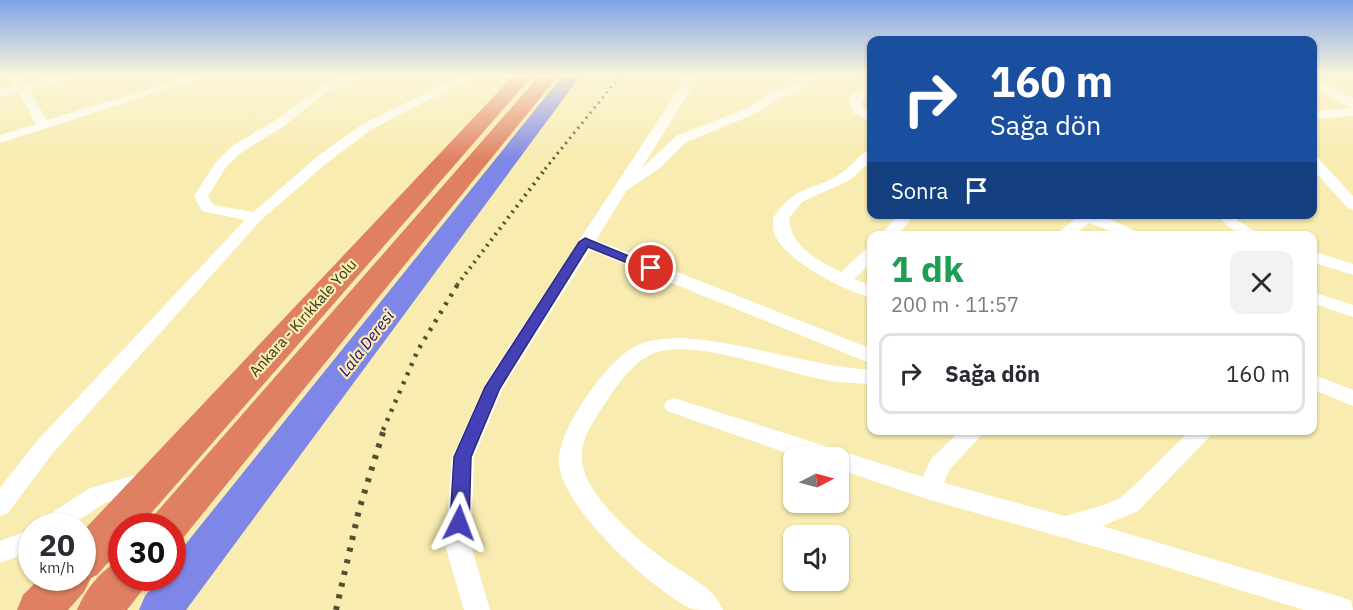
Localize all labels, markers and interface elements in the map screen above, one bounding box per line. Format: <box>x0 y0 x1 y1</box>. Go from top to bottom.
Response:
text: 160 m <box>990 54 1113 109</box>
icon: right <box>891 60 969 138</box>
text: Sağa dön <box>990 107 1101 142</box>
icon: arrive <box>960 174 993 207</box>
text: Sonra <box>891 176 948 205</box>
pin <box>625 242 676 293</box>
text: 1 dk <box>891 245 964 292</box>
icon: arrive <box>634 251 667 284</box>
button: close <box>1230 251 1293 314</box>
street label: Ankara - Kırıkkale Yolu <box>245 255 360 380</box>
text: 200 m · 11:57 <box>891 291 1019 318</box>
water label: Lala Deresi <box>334 305 399 380</box>
icon: right <box>894 357 927 390</box>
text: Sağa dön <box>945 359 1040 388</box>
text: 160 m <box>1226 359 1290 388</box>
north arrow <box>783 447 849 513</box>
map controls <box>783 447 849 591</box>
position arrow <box>427 491 491 555</box>
speed limit sign: 30 <box>108 513 186 591</box>
text: 20 <box>39 525 75 564</box>
button: sound <box>783 525 849 591</box>
text: km/h <box>39 558 75 577</box>

